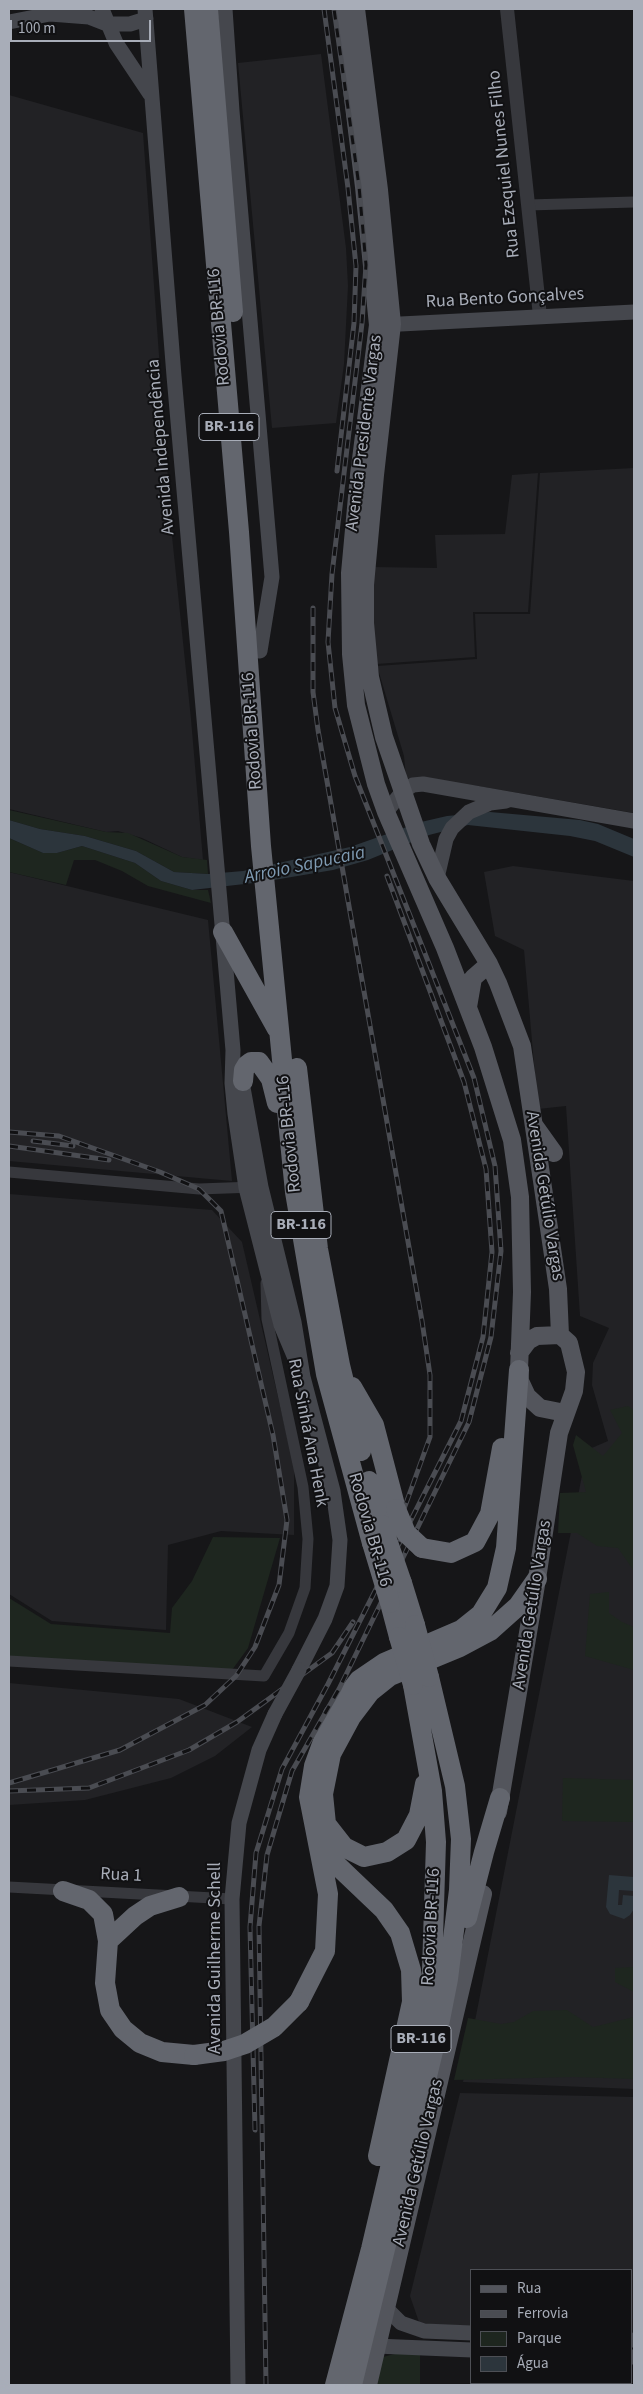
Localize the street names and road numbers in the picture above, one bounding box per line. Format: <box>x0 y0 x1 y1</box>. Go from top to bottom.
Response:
street label: Rua Ezequiel Nunes Filho <box>484 69 526 259</box>
street label: Rodovia BR-116 <box>204 267 236 387</box>
street label: Rua Bento Gonçalves <box>425 284 585 314</box>
street label: Avenida Presidente Vargas <box>342 334 388 532</box>
street label: Avenida Independência <box>144 358 180 536</box>
road number: BR-116 <box>199 414 259 441</box>
street label: Rodovia BR-116 <box>238 672 268 790</box>
street label: Rodovia BR-116 <box>273 1074 307 1194</box>
street label: Avenida Getúlio Vargas <box>520 1110 568 1282</box>
road number: BR-116 <box>271 1212 331 1238</box>
street label: Rua Sinhá Ana Henk <box>282 1357 332 1509</box>
street label: Rodovia BR-116 <box>342 1470 396 1590</box>
street label: Avenida Getúlio Vargas <box>509 1519 557 1691</box>
street label: Avenida Guilherme Schell <box>205 1862 227 2054</box>
street label: Rua 1 <box>100 1864 142 1888</box>
street label: Rodovia BR-116 <box>418 1868 446 1986</box>
road number: BR-116 <box>391 2026 451 2052</box>
street label: Avenida Getúlio Vargas <box>389 2077 449 2249</box>

